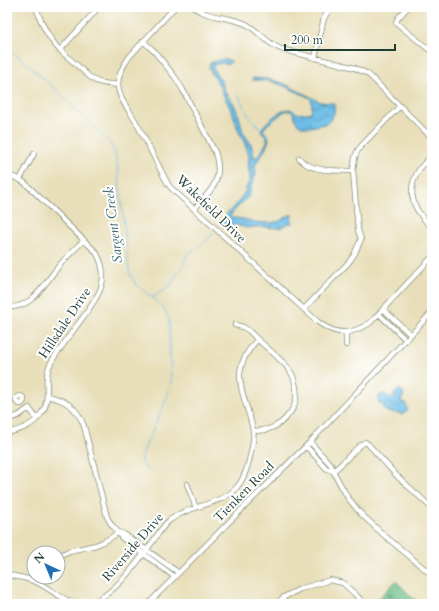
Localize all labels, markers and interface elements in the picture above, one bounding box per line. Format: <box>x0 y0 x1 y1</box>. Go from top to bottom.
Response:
scale bar <box>285 26 395 52</box>
text: 200 m <box>291 32 324 48</box>
street label: Wakefield Drive <box>171 170 250 247</box>
water label: Sargent Creek <box>99 186 127 264</box>
street label: Hillsdale Drive <box>35 284 95 362</box>
street label: Tienken Road <box>210 458 278 526</box>
street label: Riverside Drive <box>98 509 168 585</box>
north arrow <box>26 545 66 585</box>
text: N <box>31 549 48 567</box>

